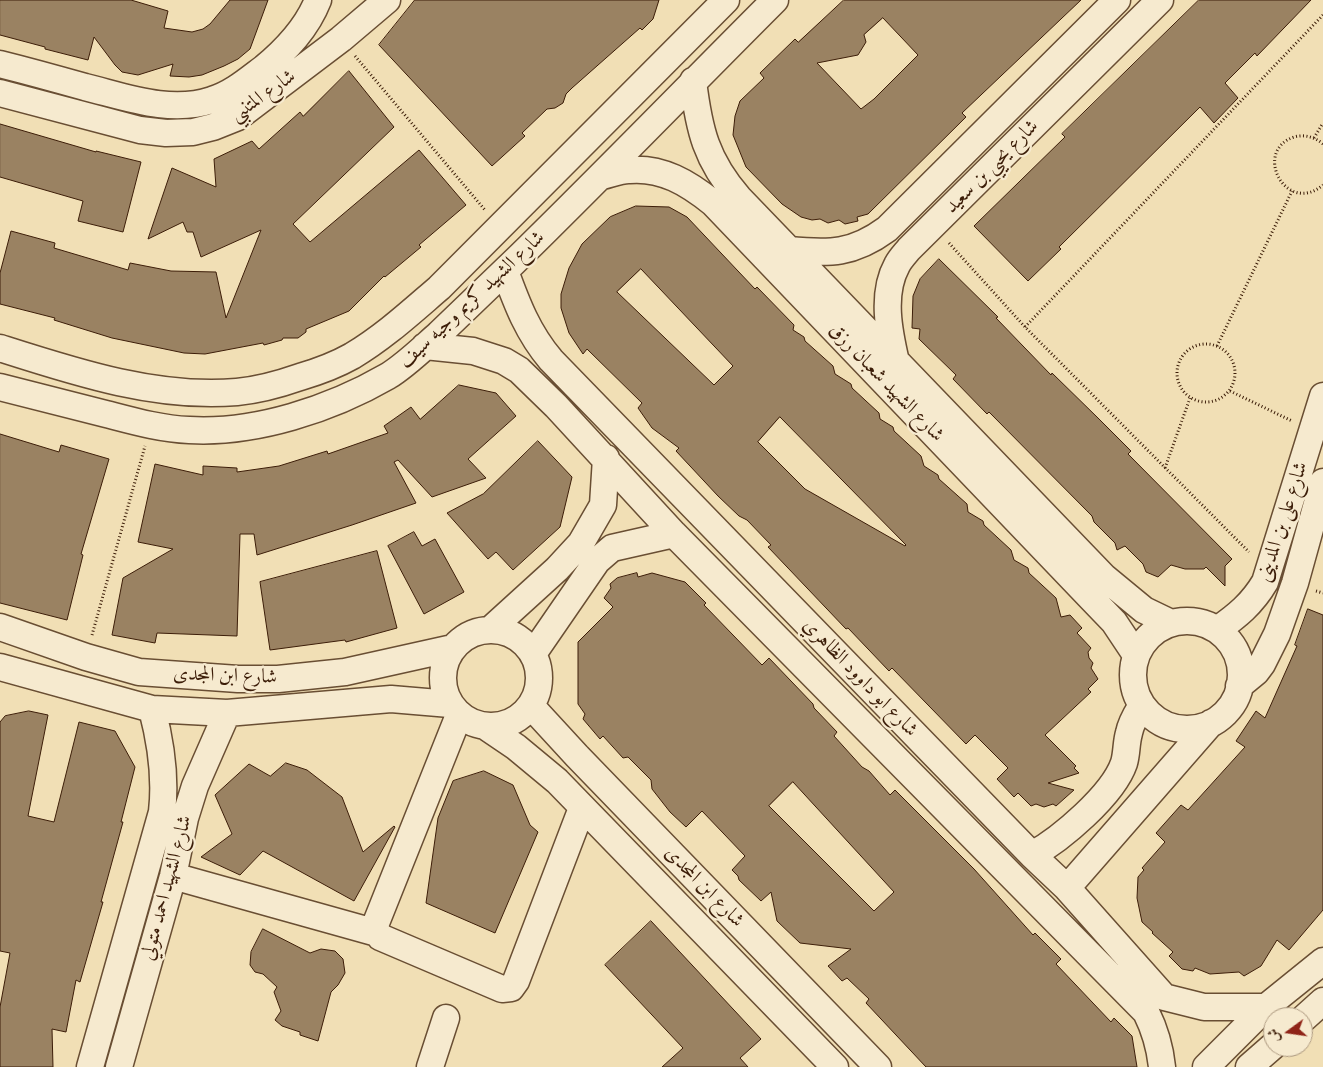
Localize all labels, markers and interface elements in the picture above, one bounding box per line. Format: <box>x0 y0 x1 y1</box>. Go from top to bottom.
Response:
street label: شارع المتنبي <box>225 65 301 127</box>
street label: شارع يحيي بن سعيد <box>940 115 1044 219</box>
street label: شارع الشهيد كريم وجيه سيف <box>394 226 550 374</box>
street label: شارع الشهيد شعبان رزق <box>823 319 949 447</box>
street label: شارع على بن المدينى <box>1252 459 1314 585</box>
street label: شارع ابو داوود الظاهري <box>797 614 923 742</box>
street label: شارع ابن المجدى <box>172 662 278 690</box>
street label: شارع الشهيد احمد متولي <box>136 813 198 963</box>
street label: شارع ابن المجدى <box>659 841 749 933</box>
north arrow <box>1263 1007 1313 1057</box>
text: ش <box>1264 1027 1284 1044</box>

